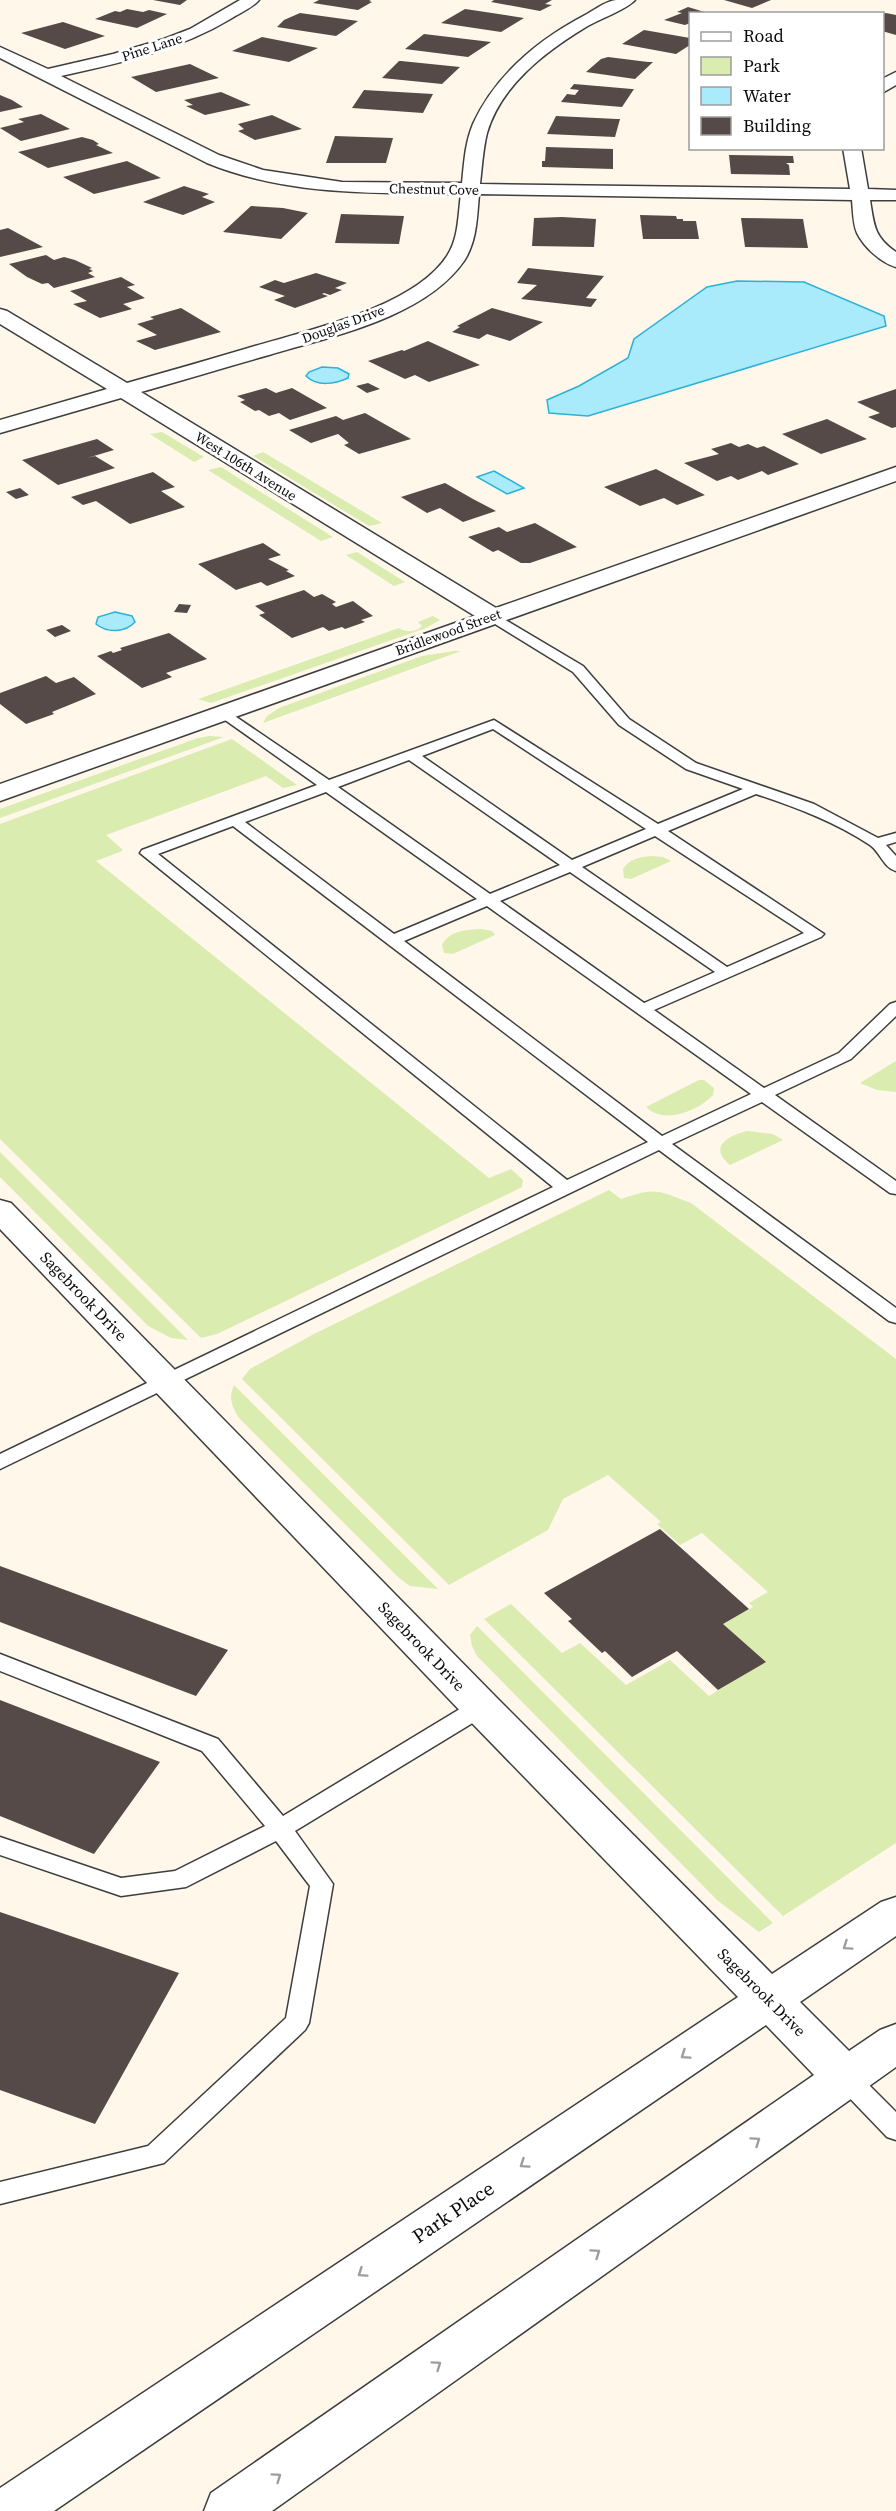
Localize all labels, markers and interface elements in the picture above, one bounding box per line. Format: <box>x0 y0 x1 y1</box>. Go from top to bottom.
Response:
legend <box>689 12 884 150</box>
text: Road <box>743 23 784 48</box>
street label: Pine Lane <box>119 28 185 66</box>
text: Park <box>743 53 780 78</box>
text: Water <box>743 83 791 108</box>
text: Building <box>743 113 811 138</box>
street label: Chestnut Cove <box>389 178 479 200</box>
street label: Douglas Drive <box>299 300 387 348</box>
street label: West 106th Avenue <box>191 427 301 505</box>
street label: Bridlewood Street <box>392 603 504 660</box>
street label: Sagebrook Drive <box>36 1246 132 1346</box>
street label: Sagebrook Drive <box>374 1596 470 1696</box>
one-way arrow <box>843 1939 854 1950</box>
street label: Sagebrook Drive <box>713 1943 811 2041</box>
one-way arrow <box>681 2048 692 2059</box>
one-way arrow <box>749 2137 760 2148</box>
one-way arrow <box>519 2157 530 2168</box>
street label: Park Place <box>406 2174 500 2250</box>
one-way arrow <box>590 2249 601 2260</box>
one-way arrow <box>358 2266 369 2277</box>
one-way arrow <box>430 2361 441 2372</box>
one-way arrow <box>270 2473 281 2484</box>

